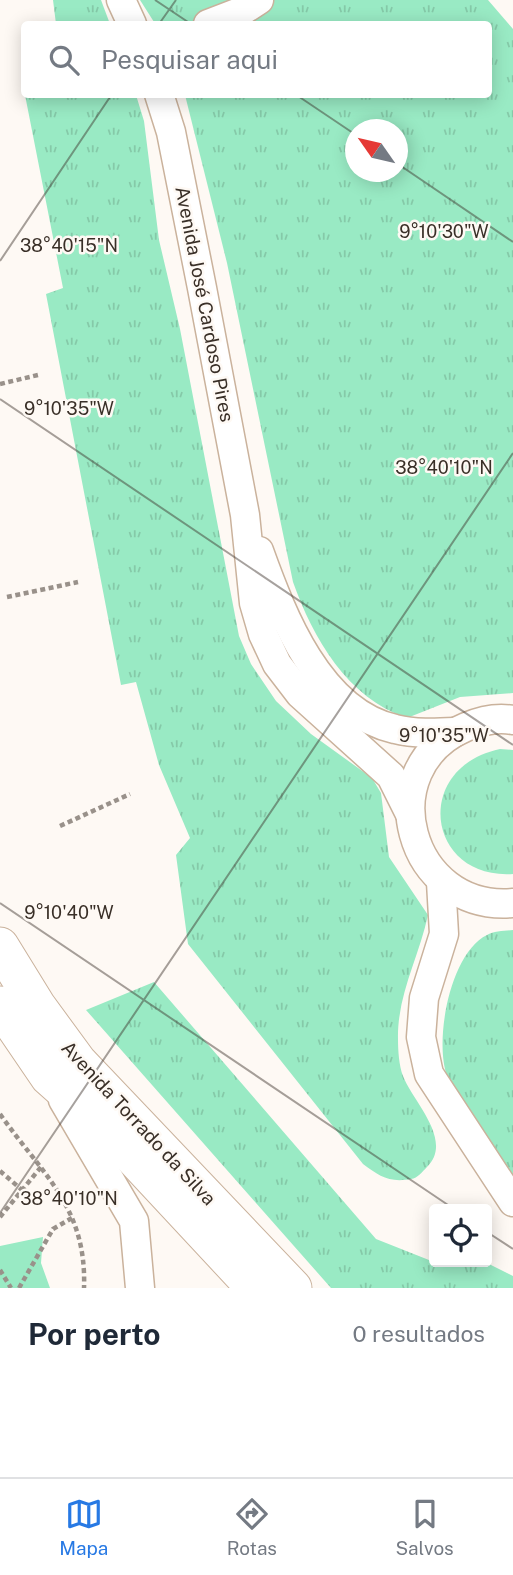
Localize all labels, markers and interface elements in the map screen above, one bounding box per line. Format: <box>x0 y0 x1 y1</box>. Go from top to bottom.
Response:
search box <box>21 21 492 98</box>
icon: search <box>45 41 83 79</box>
text: Pesquisar aqui <box>101 44 278 75</box>
north arrow <box>345 119 408 182</box>
street label: Avenida José Cardoso Pires <box>171 184 239 424</box>
text: 9°10'30"W <box>399 221 489 242</box>
text: 38°40'15"N <box>20 235 118 256</box>
text: 9°10'35"W <box>24 398 114 419</box>
text: 38°40'10"N <box>395 457 493 478</box>
text: 9°10'35"W <box>399 725 489 746</box>
text: 9°10'40"W <box>24 902 114 923</box>
street label: Avenida Torrado da Silva <box>57 1037 221 1209</box>
text: 38°40'10"N <box>20 1188 118 1209</box>
map controls <box>429 1204 492 1267</box>
button: locate <box>429 1204 492 1267</box>
text: Por perto <box>28 1316 160 1352</box>
text: 0 resultados <box>352 1320 485 1347</box>
tab: Mapa <box>59 1495 108 1559</box>
tab: Rotas <box>227 1495 277 1559</box>
tab: Salvos <box>395 1495 454 1559</box>

